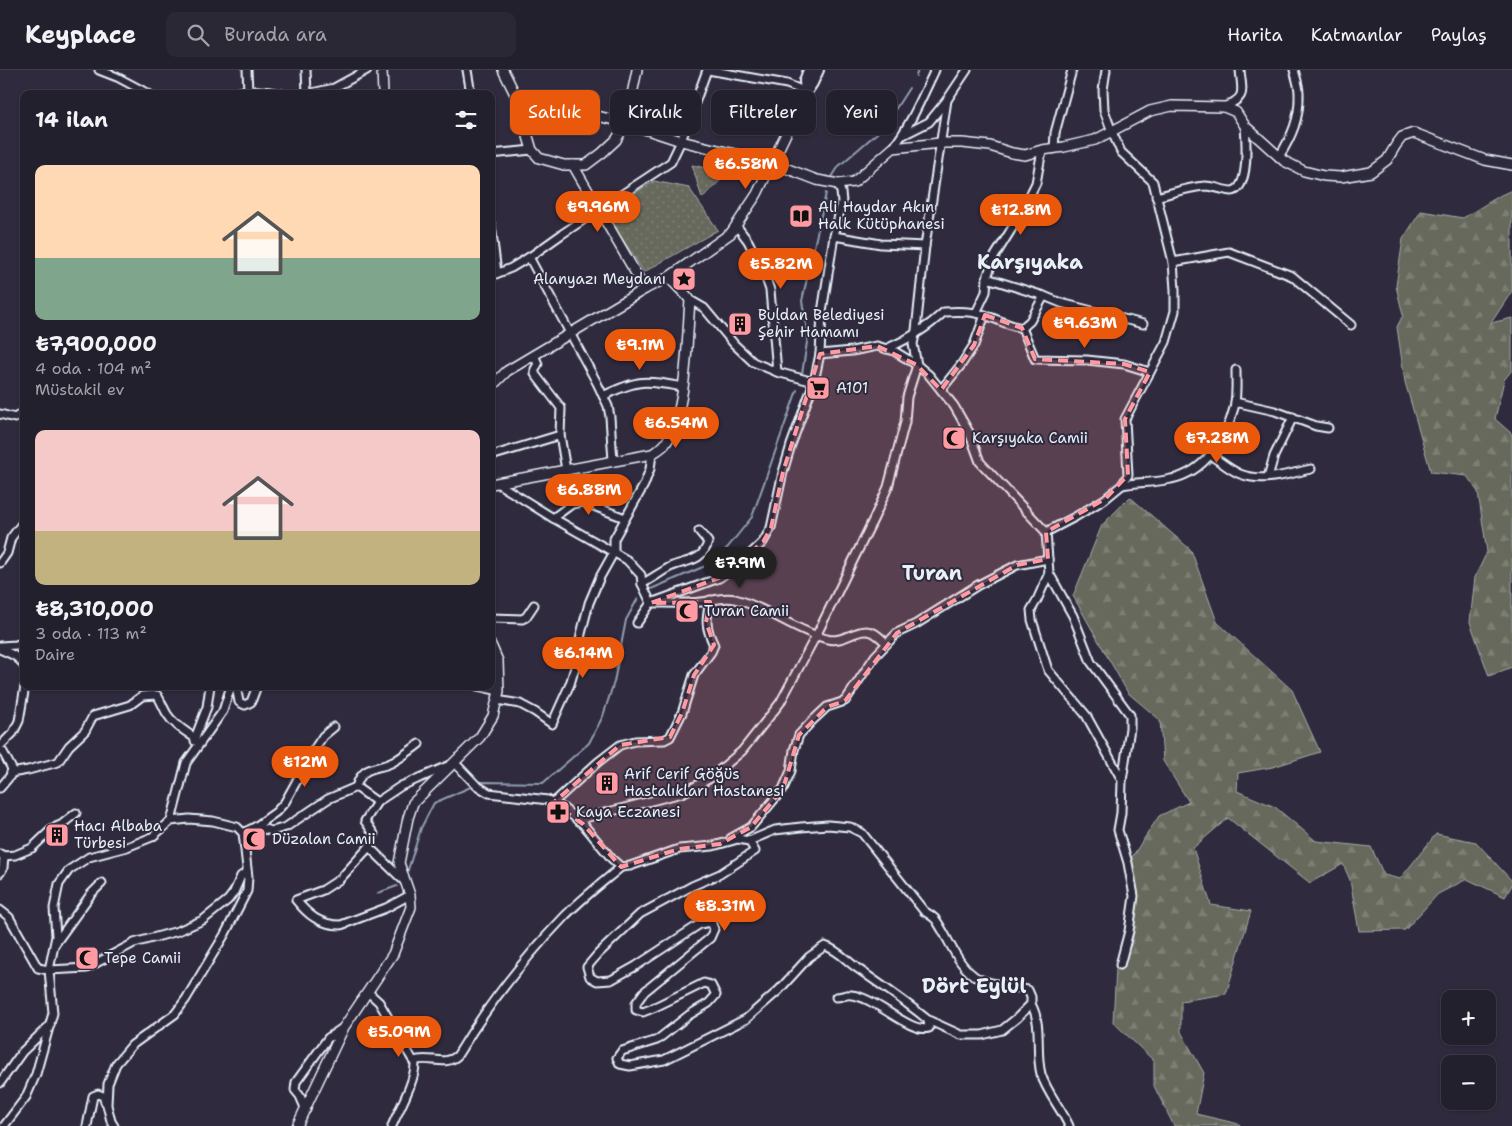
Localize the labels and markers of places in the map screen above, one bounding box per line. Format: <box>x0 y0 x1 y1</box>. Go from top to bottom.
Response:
pin: ₺6.58M <box>705 148 787 190</box>
pin: ₺9.96M <box>557 190 639 233</box>
pin: ₺12.8M <box>980 194 1062 236</box>
place label: Ali Haydar Akın Halk Kütüphanesi <box>818 197 945 234</box>
library icon: Ali Haydar Akın Halk Kütüphanesi <box>788 203 814 229</box>
pin: ₺5.82M <box>740 248 822 290</box>
place icon: Alanyazı Meydanı <box>671 266 697 292</box>
place label: Alanyazı Meydanı <box>533 269 666 289</box>
place label: Buldan Belediyesi Şehir Hamamı <box>758 305 885 342</box>
pin: ₺9.63M <box>1044 306 1126 349</box>
building icon: Buldan Belediyesi Şehir Hamamı <box>727 311 753 337</box>
pin: ₺9.1M <box>605 328 675 371</box>
supermarket icon: A101 <box>805 375 831 401</box>
place label: A101 <box>836 378 868 398</box>
pin: ₺6.54M <box>635 406 717 449</box>
pin: ₺7.28M <box>1176 422 1258 464</box>
mosque icon: Karşıyaka Camii <box>941 425 967 451</box>
place label: Karşıyaka Camii <box>972 428 1088 448</box>
pin: ₺6.88M <box>548 474 630 516</box>
pin: ₺7.9M <box>705 546 775 589</box>
mosque icon: Turan Camii <box>674 598 700 624</box>
place label: Turan Camii <box>704 601 789 621</box>
pin: ₺6.14M <box>542 636 624 679</box>
pin: ₺12M <box>275 746 335 788</box>
place label: Arif Cerif Göğüs Hastalıkları Hastanesi <box>624 764 785 801</box>
building icon: Arif Cerif Göğüs Hastalıkları Hastanesi <box>594 770 620 796</box>
pharmacy icon: Kaya Eczanesi <box>545 799 571 825</box>
place label: Kaya Eczanesi <box>576 802 680 822</box>
place label: Hacı Albaba Türbesi <box>74 816 163 853</box>
building icon: Hacı Albaba Türbesi <box>44 822 70 848</box>
mosque icon: Düzalan Camii <box>241 826 267 852</box>
place label: Düzalan Camii <box>272 829 376 849</box>
pin: ₺8.31M <box>684 890 766 932</box>
mosque icon: Tepe Camii <box>74 945 100 971</box>
place label: Tepe Camii <box>104 948 181 968</box>
pin: ₺5.09M <box>358 1016 440 1058</box>

